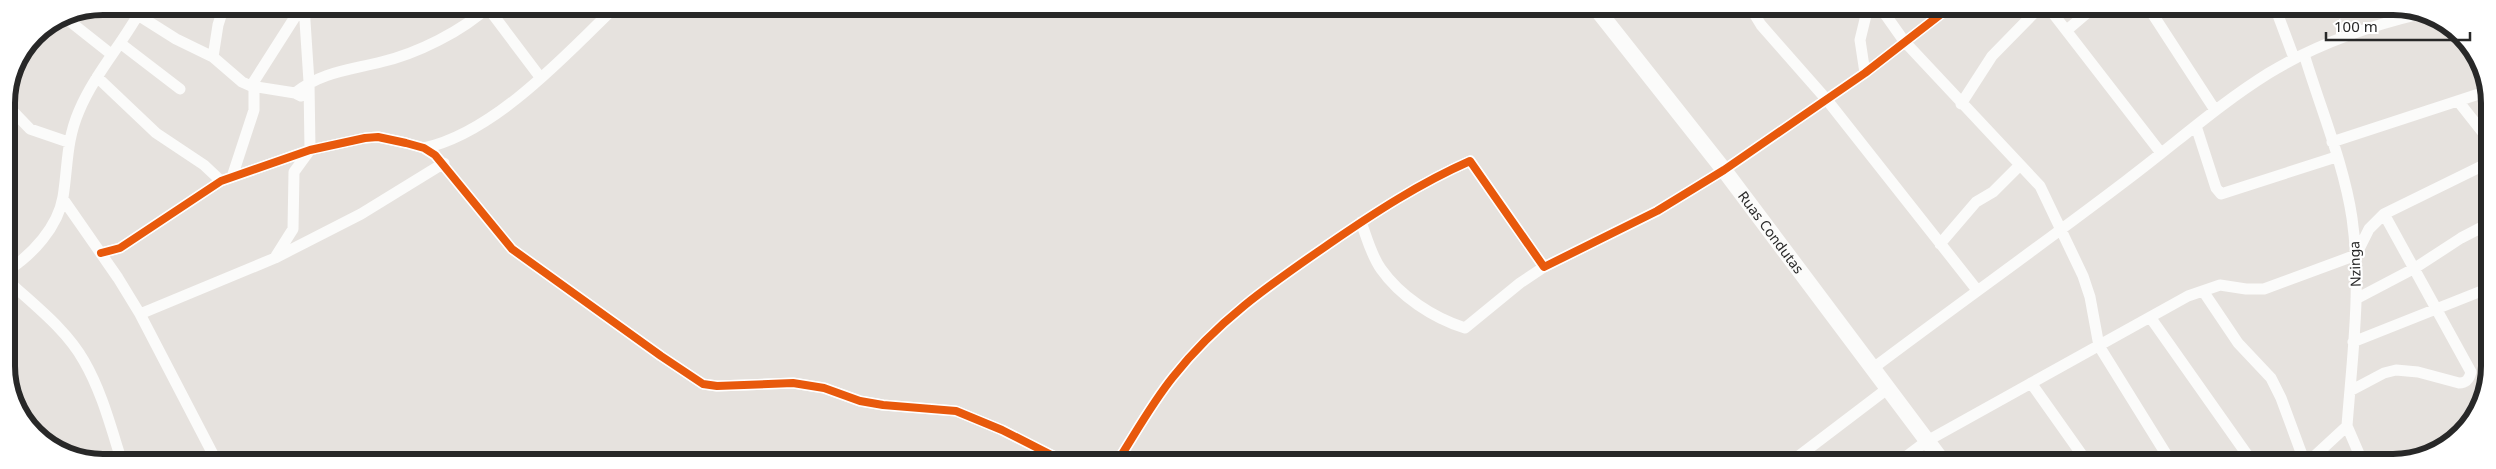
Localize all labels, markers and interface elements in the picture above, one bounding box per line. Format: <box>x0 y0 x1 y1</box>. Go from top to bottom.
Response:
scale bar <box>2326 10 2470 42</box>
text: 100 m <box>2334 16 2378 36</box>
street label: Ruas Condutas <box>1734 187 1809 278</box>
street label: Nzinga <box>2344 241 2365 287</box>

